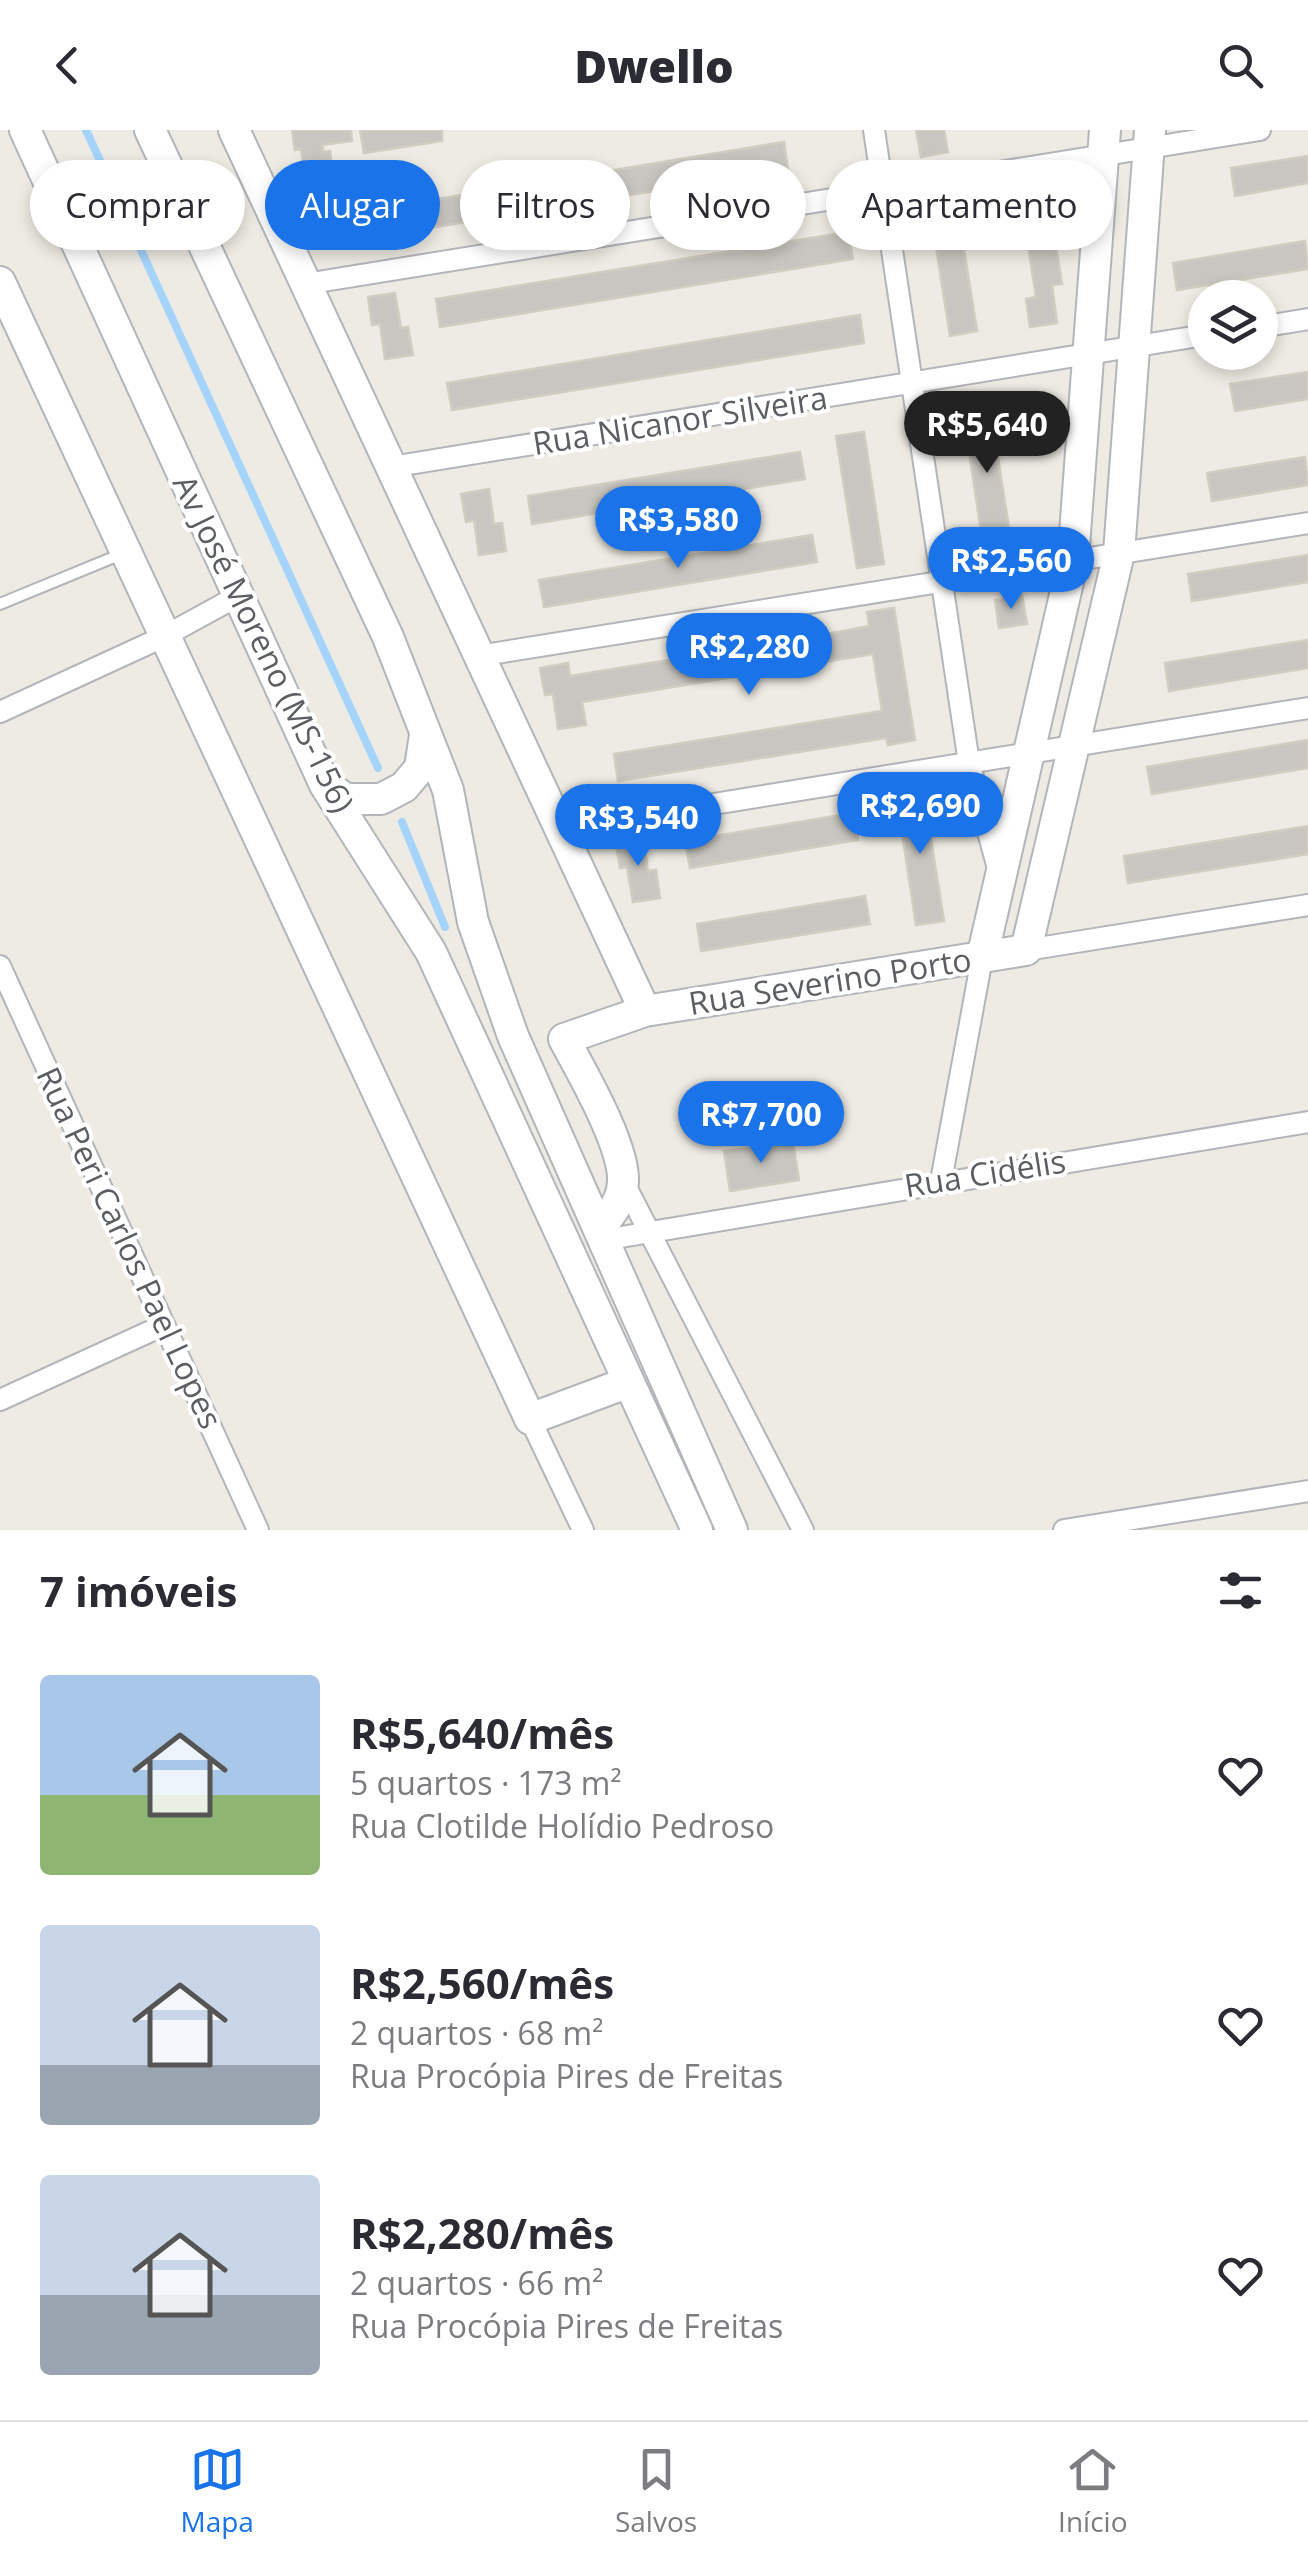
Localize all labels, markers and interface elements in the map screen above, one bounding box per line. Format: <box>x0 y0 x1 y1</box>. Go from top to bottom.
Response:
text: Dwello <box>574 35 734 96</box>
icon: back <box>40 38 95 93</box>
icon: search <box>1213 38 1268 93</box>
chip: Comprar <box>30 160 245 250</box>
chip: Alugar <box>265 160 440 250</box>
chip: Filtros <box>460 160 630 250</box>
chip: Novo <box>650 160 806 250</box>
chip: Apartamento <box>826 160 1113 250</box>
map controls <box>1188 280 1278 370</box>
button: layers <box>1188 280 1278 370</box>
street label: Rua Nicanor Silveira <box>529 375 830 464</box>
pin: R$5,640 <box>895 391 1079 476</box>
text: R$5,640 <box>926 402 1048 445</box>
street label: Av José Moreno (MS-156) <box>164 467 365 819</box>
pin: R$3,580 <box>586 486 770 571</box>
text: R$3,580 <box>617 497 739 540</box>
pin: R$2,560 <box>919 527 1103 612</box>
text: R$2,560 <box>950 538 1072 581</box>
pin: R$2,280 <box>657 613 841 698</box>
text: R$2,280 <box>688 624 810 667</box>
pin: R$2,690 <box>828 772 1012 857</box>
text: R$2,690 <box>859 783 981 826</box>
pin: R$3,540 <box>546 784 730 869</box>
text: R$3,540 <box>577 795 699 838</box>
street label: Rua Severino Porto <box>685 937 974 1024</box>
street label: Rua Peri Carlos Pael Lopes <box>28 1060 233 1435</box>
pin: R$7,700 <box>669 1081 853 1166</box>
text: R$7,700 <box>700 1092 822 1135</box>
street label: Rua Cidélis <box>901 1139 1068 1206</box>
text: 7 imóveis <box>40 1562 237 1619</box>
icon: filters <box>1213 1563 1268 1618</box>
text: R$5,640/mês <box>350 1704 614 1761</box>
icon: home <box>120 1715 240 1835</box>
icon: heart <box>1213 1748 1268 1803</box>
text: 5 quartos · 173 m² <box>350 1761 622 1804</box>
text: Rua Clotilde Holídio Pedroso <box>350 1804 774 1847</box>
text: R$2,560/mês <box>350 1954 614 2011</box>
icon: home <box>120 1965 240 2085</box>
icon: heart <box>1213 1998 1268 2053</box>
text: 2 quartos · 68 m² <box>350 2011 603 2054</box>
text: Rua Procópia Pires de Freitas <box>350 2054 783 2097</box>
text: R$2,280/mês <box>350 2204 614 2261</box>
icon: home <box>120 2215 240 2335</box>
icon: heart <box>1213 2248 1268 2303</box>
text: 2 quartos · 66 m² <box>350 2261 603 2304</box>
text: Rua Procópia Pires de Freitas <box>350 2304 783 2347</box>
tab: Mapa <box>181 2442 254 2540</box>
tab: Salvos <box>615 2442 697 2540</box>
tab: Início <box>1058 2442 1127 2540</box>

